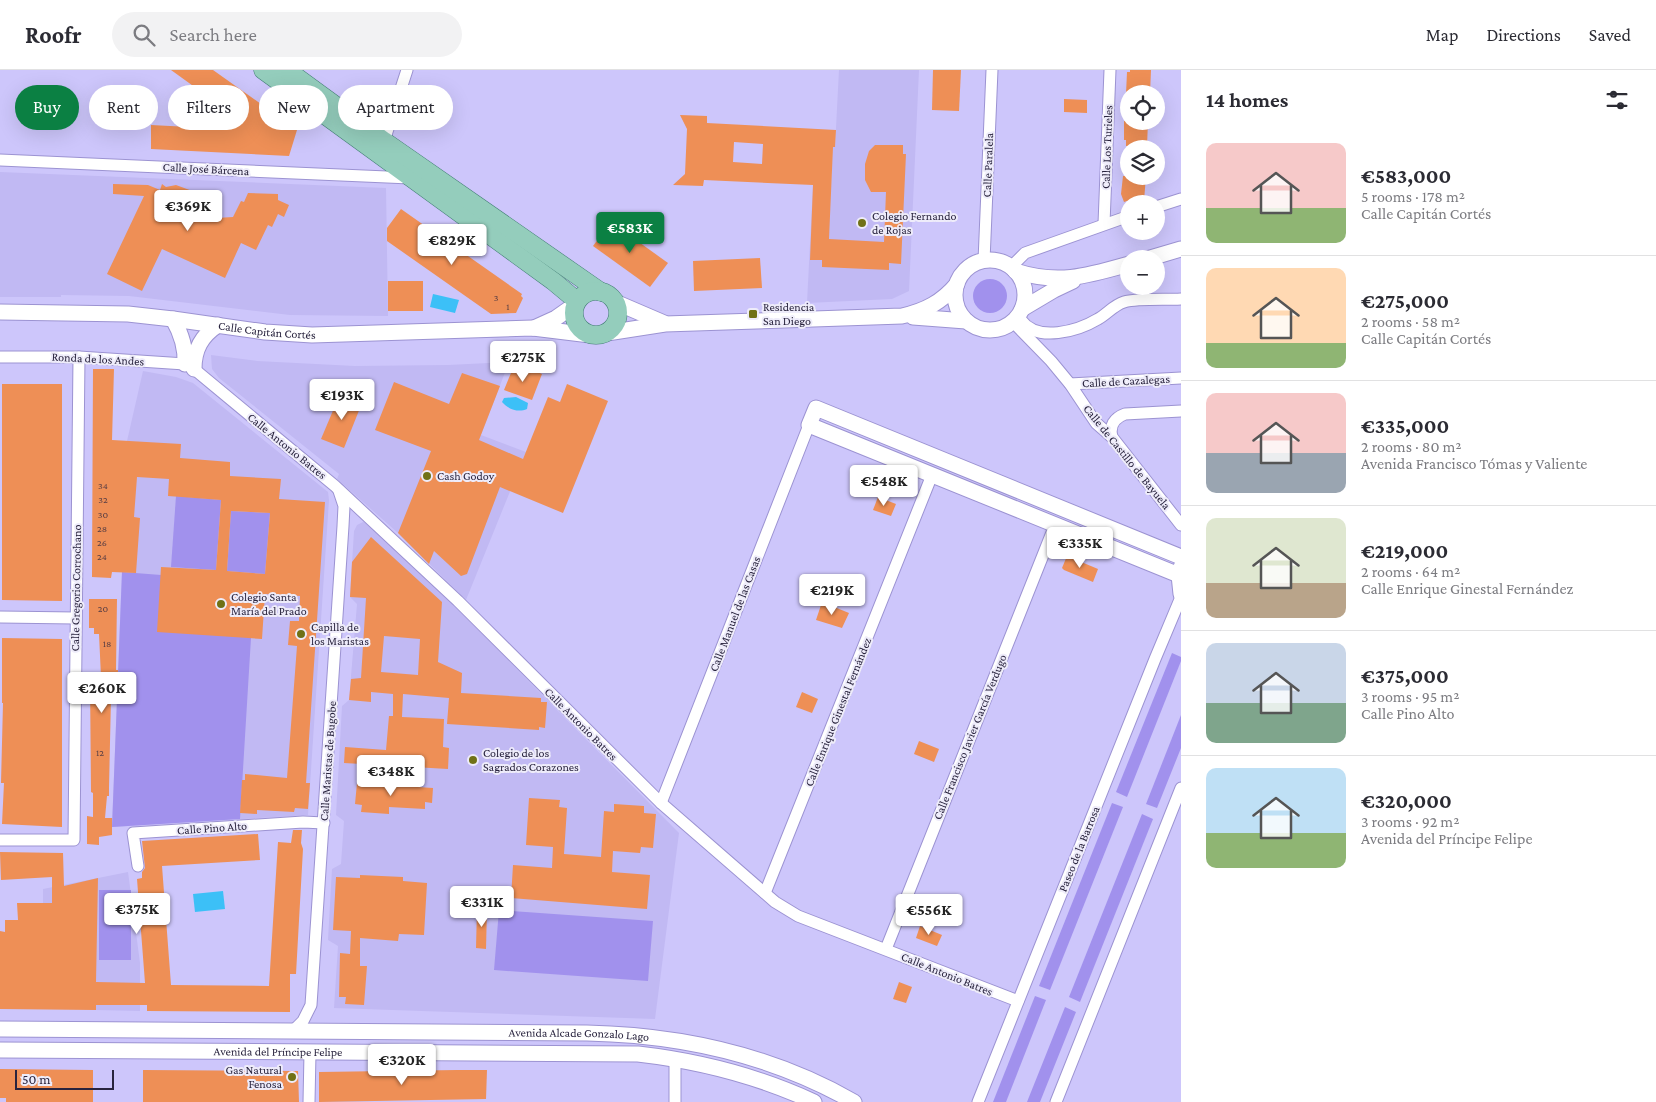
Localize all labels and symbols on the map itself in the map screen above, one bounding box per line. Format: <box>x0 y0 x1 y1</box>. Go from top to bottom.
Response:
street label: Calle Los Turieles <box>1099 105 1115 189</box>
street label: Calle Paralela <box>980 132 996 197</box>
street label: Calle José Bárcena <box>162 160 250 178</box>
pin: €369K <box>153 190 223 232</box>
place label: Colegio Fernando de Rojas <box>872 209 956 237</box>
pin: €583K <box>595 212 665 254</box>
marker: Colegio Fernando de Rojas <box>856 217 868 229</box>
pin: €829K <box>417 224 487 266</box>
house number: 3 <box>494 292 499 303</box>
place label: Residencia San Diego <box>763 300 815 328</box>
house number: 1 <box>506 301 510 312</box>
marker: Residencia San Diego <box>747 308 759 320</box>
street label: Calle Capitán Cortés <box>217 318 316 342</box>
pin: €275K <box>488 340 558 383</box>
street label: Ronda de los Andes <box>51 350 145 368</box>
street label: Calle de Cazalegas <box>1082 372 1171 390</box>
pin: €193K <box>307 378 377 421</box>
street label: Calle de Castillo de Bayuela <box>1080 402 1174 513</box>
street label: Calle Antonio Batres <box>245 410 329 482</box>
pin: €548K <box>849 464 919 507</box>
place label: Cash Godoy <box>437 469 495 483</box>
marker: Cash Godoy <box>421 470 433 482</box>
house number: 34 <box>98 480 108 491</box>
house number: 32 <box>98 494 108 505</box>
house number: 30 <box>98 509 109 520</box>
house number: 28 <box>97 523 107 534</box>
street label: Calle Gregorio Corrochano <box>68 524 84 652</box>
pin: €335K <box>1045 526 1115 569</box>
house number: 26 <box>97 537 107 548</box>
house number: 24 <box>97 551 107 562</box>
street label: Calle Manuel de las Casas <box>707 554 764 674</box>
pin: €219K <box>797 574 867 616</box>
place label: Colegio Santa María del Prado <box>231 590 307 618</box>
marker: Colegio Santa María del Prado <box>215 598 227 610</box>
house number: 20 <box>98 603 109 614</box>
place label: Capilla de los Maristas <box>311 620 369 648</box>
marker: Capilla de los Maristas <box>295 628 307 640</box>
street label: Calle Enrique Ginestal Fernández <box>802 636 874 788</box>
house number: 18 <box>103 638 111 649</box>
street label: Calle Francisco Javier García Verdugo <box>930 652 1010 822</box>
pin: €260K <box>67 672 137 714</box>
street label: Calle Antonio Batres <box>542 685 621 764</box>
street label: Calle Maristas de Bugobe <box>317 700 339 822</box>
place label: Colegio de los Sagrados Corazones <box>483 746 579 774</box>
house number: 12 <box>96 747 104 758</box>
pin: €348K <box>356 754 426 797</box>
marker: Colegio de los Sagrados Corazones <box>467 754 479 766</box>
street label: Paseo de la Barrosa <box>1055 804 1103 894</box>
street label: Calle Pino Alto <box>177 819 247 837</box>
pin: €331K <box>447 886 517 928</box>
pin: €375K <box>102 892 172 935</box>
pin: €556K <box>894 894 964 936</box>
street label: Calle Antonio Batres <box>899 949 995 999</box>
street label: Avenida Alcade Gonzalo Lago <box>509 1025 650 1044</box>
street label: Avenida del Príncipe Felipe <box>214 1044 342 1059</box>
pin: €320K <box>367 1044 437 1086</box>
place label: Gas Natural Fenosa <box>225 1063 282 1091</box>
scale bar <box>15 1067 114 1090</box>
marker: Gas Natural Fenosa <box>286 1071 298 1083</box>

